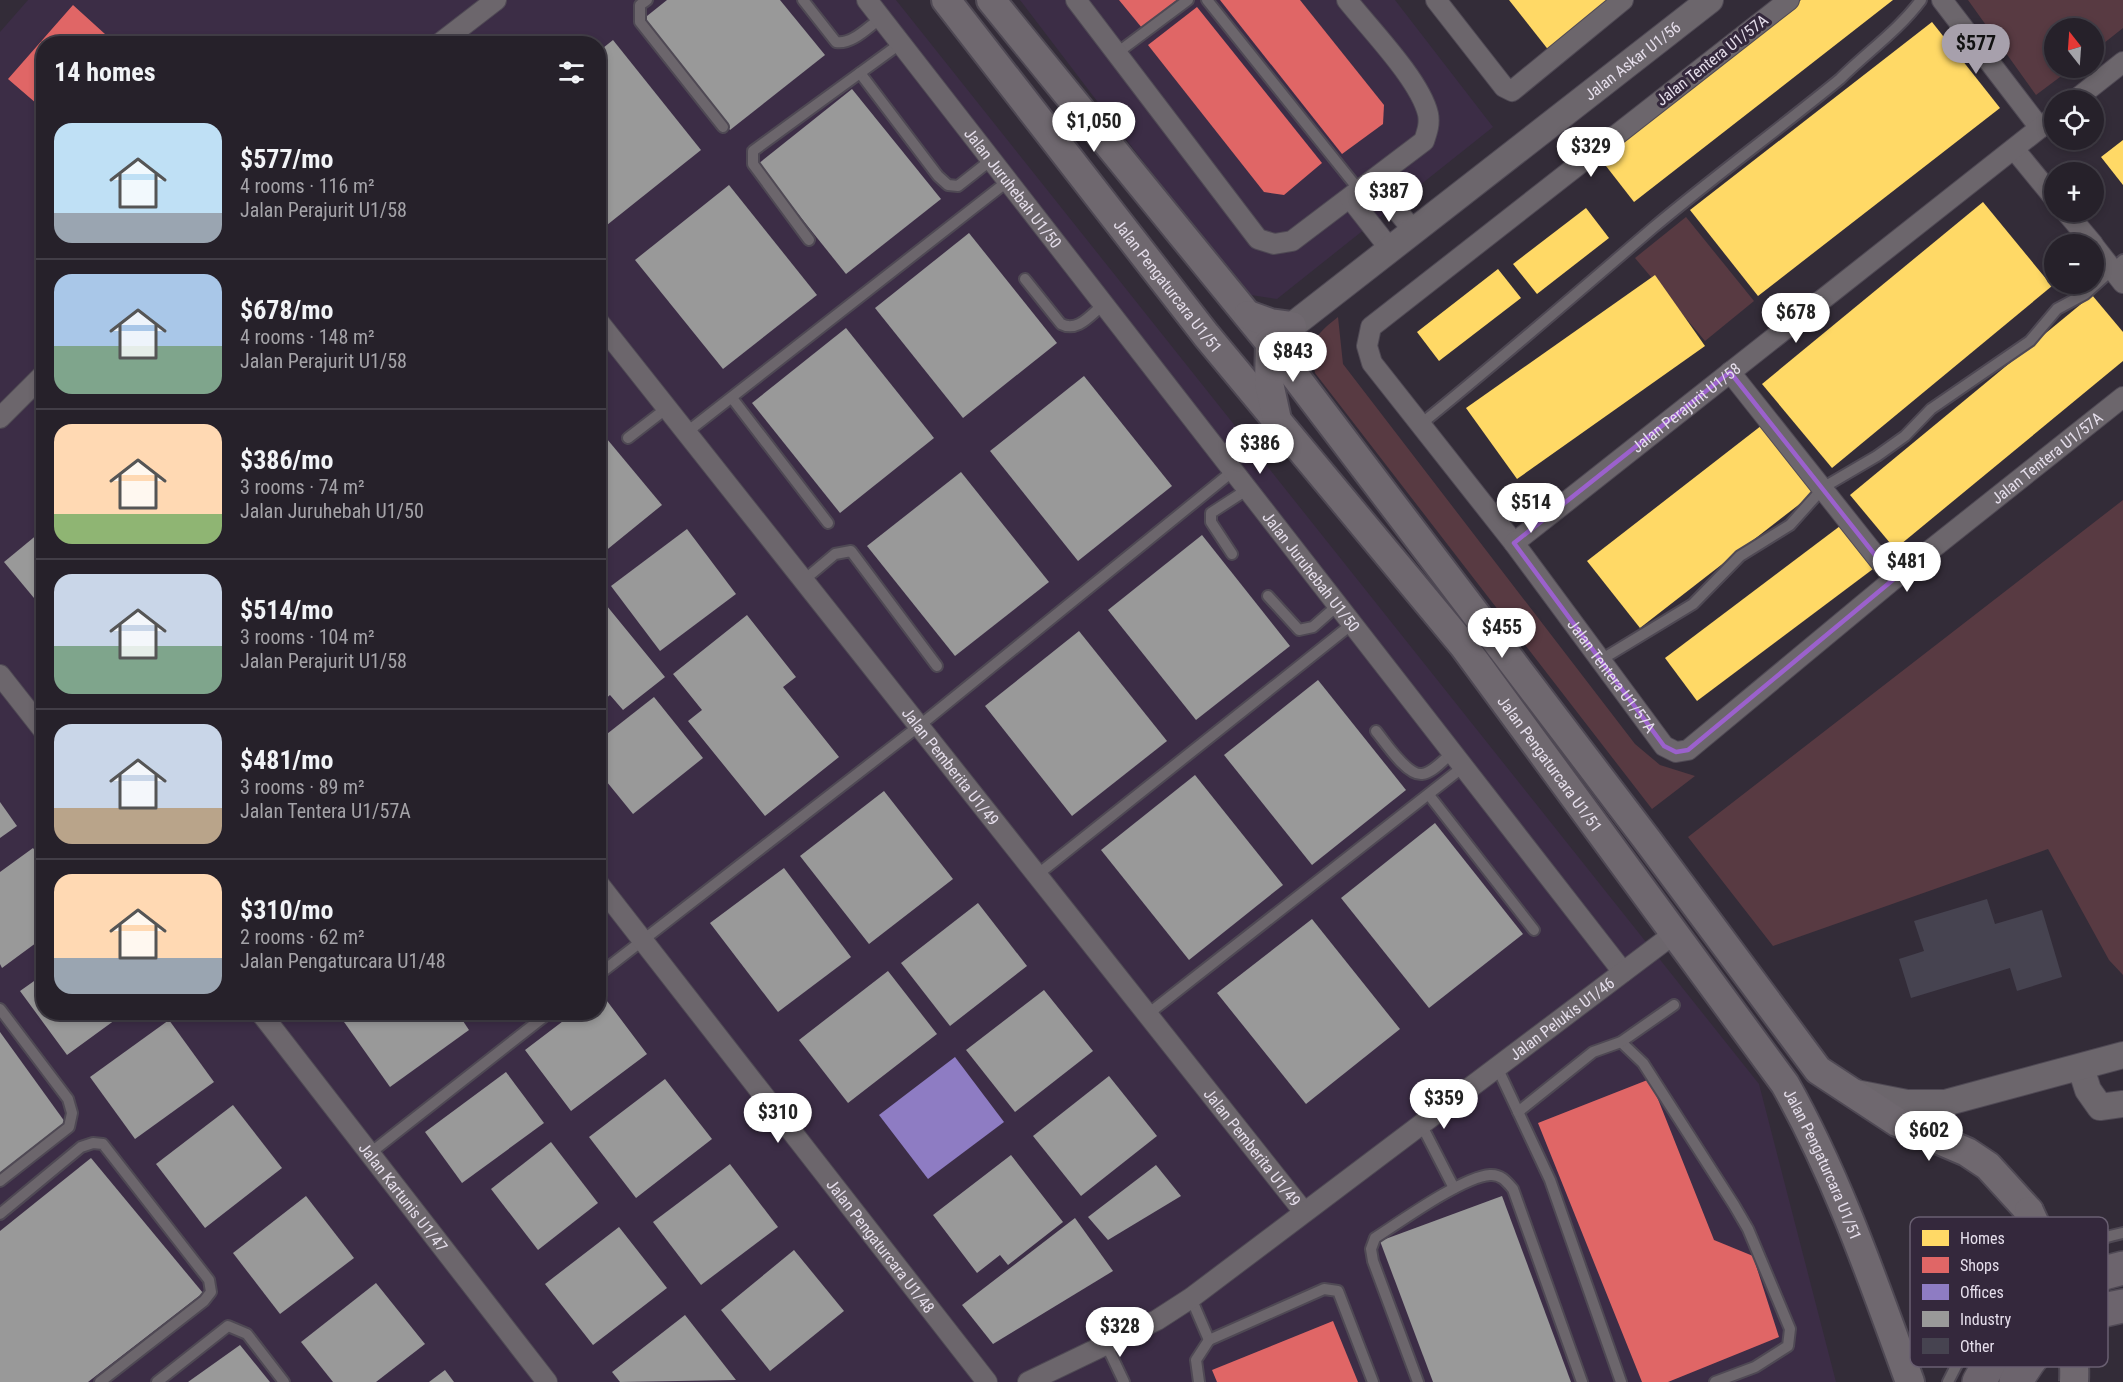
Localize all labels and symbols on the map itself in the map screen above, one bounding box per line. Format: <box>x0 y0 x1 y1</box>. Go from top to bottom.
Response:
street label: Jalan Tentera U1/57A <box>1652 10 1772 110</box>
street label: Jalan Askar U1/56 <box>1580 17 1684 104</box>
north arrow <box>2044 18 2104 78</box>
pin: $577 <box>1940 24 2012 75</box>
pin: $1,050 <box>1045 102 1143 153</box>
street label: Jalan Juruhebah U1/50 <box>960 124 1066 252</box>
pin: $329 <box>1555 127 1627 178</box>
pin: $387 <box>1353 172 1425 223</box>
street label: Jalan Pengaturcara U1/51 <box>1110 215 1226 357</box>
pin: $678 <box>1760 293 1832 344</box>
pin: $843 <box>1257 332 1329 383</box>
street label: Jalan Perajurit U1/58 <box>1628 358 1744 456</box>
street label: Jalan Tentera U1/57A <box>1987 408 2106 508</box>
pin: $386 <box>1224 424 1296 475</box>
pin: $514 <box>1495 483 1567 534</box>
street label: Jalan Juruhebah U1/50 <box>1259 508 1364 635</box>
pin: $481 <box>1871 542 1943 593</box>
pin: $455 <box>1466 608 1538 659</box>
street label: Jalan Tentera U1/57A <box>1564 615 1660 736</box>
street label: Jalan Pengaturcara U1/51 <box>1494 692 1606 836</box>
street label: Jalan Pemberita U1/49 <box>898 703 1003 829</box>
street label: Jalan Pelukis U1/46 <box>1506 973 1618 1064</box>
pin: $359 <box>1408 1079 1480 1130</box>
street label: Jalan Pemberita U1/49 <box>1200 1084 1305 1210</box>
street label: Jalan Pengaturcara U1/51 <box>1780 1085 1866 1243</box>
pin: $310 <box>742 1093 814 1144</box>
pin: $602 <box>1893 1111 1965 1162</box>
street label: Jalan Kartunis U1/47 <box>355 1138 452 1255</box>
street label: Jalan Pengaturcara U1/48 <box>823 1175 939 1317</box>
legend <box>1910 1217 2108 1367</box>
text: Homes <box>1960 1229 2005 1248</box>
text: Shops <box>1960 1256 1999 1275</box>
text: Offices <box>1960 1283 2004 1302</box>
pin: $328 <box>1084 1307 1156 1358</box>
text: Industry <box>1960 1310 2011 1329</box>
text: Other <box>1960 1337 1995 1356</box>

